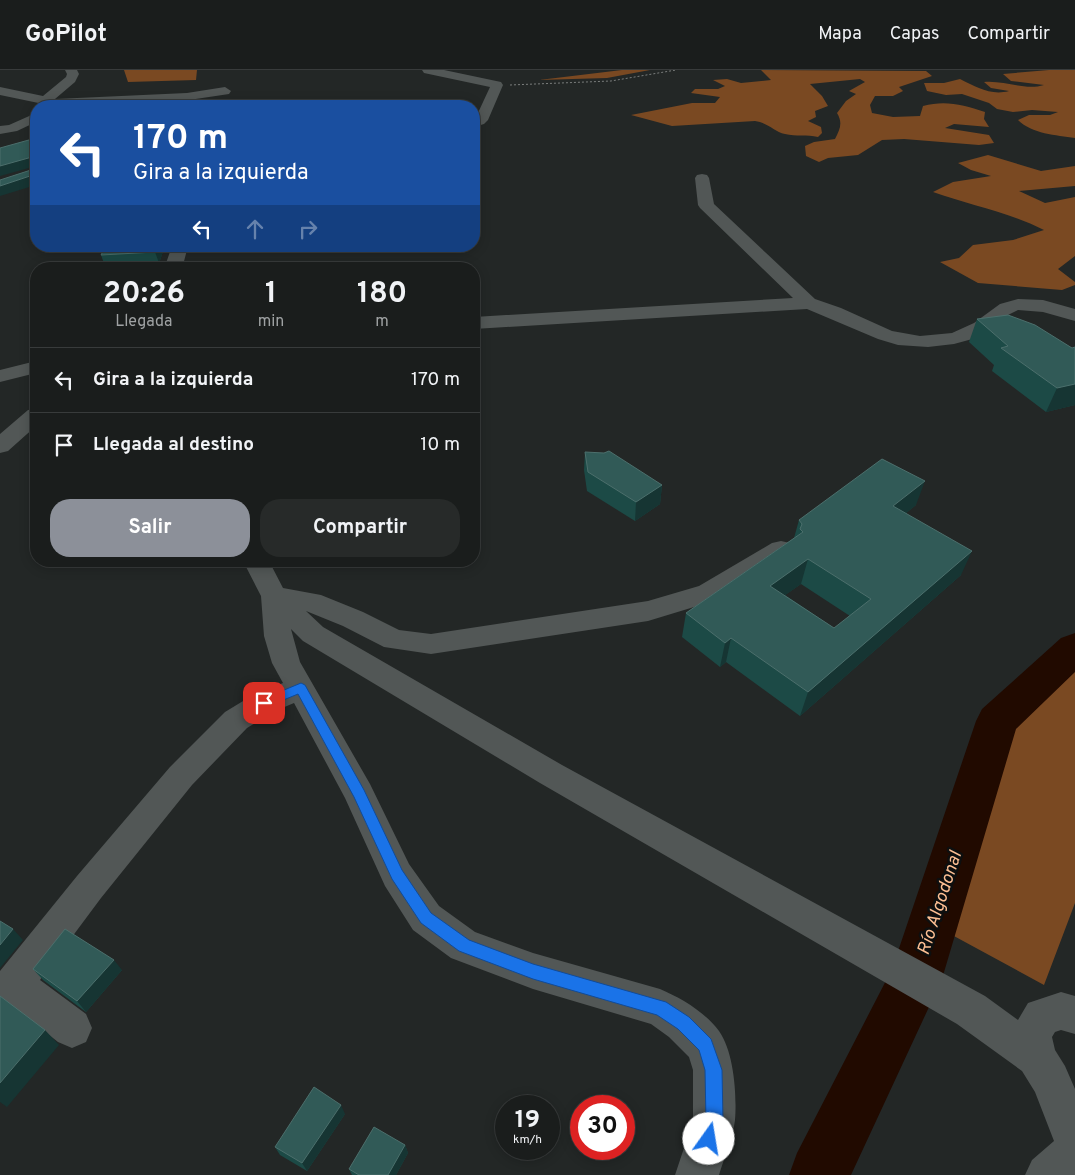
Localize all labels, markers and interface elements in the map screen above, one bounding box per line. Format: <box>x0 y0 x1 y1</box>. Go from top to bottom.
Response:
text: GoPilot <box>25 20 107 50</box>
text: Mapa <box>818 23 862 46</box>
text: Capas <box>890 23 939 46</box>
text: Compartir <box>967 23 1050 46</box>
text: 170 m <box>133 117 228 161</box>
icon: left <box>50 120 115 185</box>
text: Gira a la izquierda <box>133 160 309 187</box>
icon: left <box>188 215 216 243</box>
icon: ahead <box>241 215 269 243</box>
icon: right <box>294 215 322 243</box>
text: 20:26 <box>103 276 185 313</box>
text: 1 <box>265 276 277 313</box>
text: 180 <box>357 276 407 313</box>
text: Llegada <box>115 312 172 332</box>
text: min <box>258 312 284 332</box>
text: m <box>375 312 389 332</box>
icon: left <box>50 366 78 394</box>
text: Gira a la izquierda <box>93 368 253 392</box>
text: 170 m <box>411 368 460 392</box>
icon: arrive <box>50 431 78 459</box>
text: Llegada al destino <box>93 433 254 457</box>
text: 10 m <box>420 433 460 457</box>
button: Salir <box>50 499 250 557</box>
button: Compartir <box>260 499 460 557</box>
pin <box>243 682 285 724</box>
icon: arrive <box>250 689 278 717</box>
water label: Río Algodonal <box>913 847 968 958</box>
speed limit sign: 30 <box>570 1095 635 1160</box>
text: 19 <box>515 1105 540 1137</box>
position arrow <box>682 1112 734 1164</box>
text: km/h <box>513 1132 542 1148</box>

